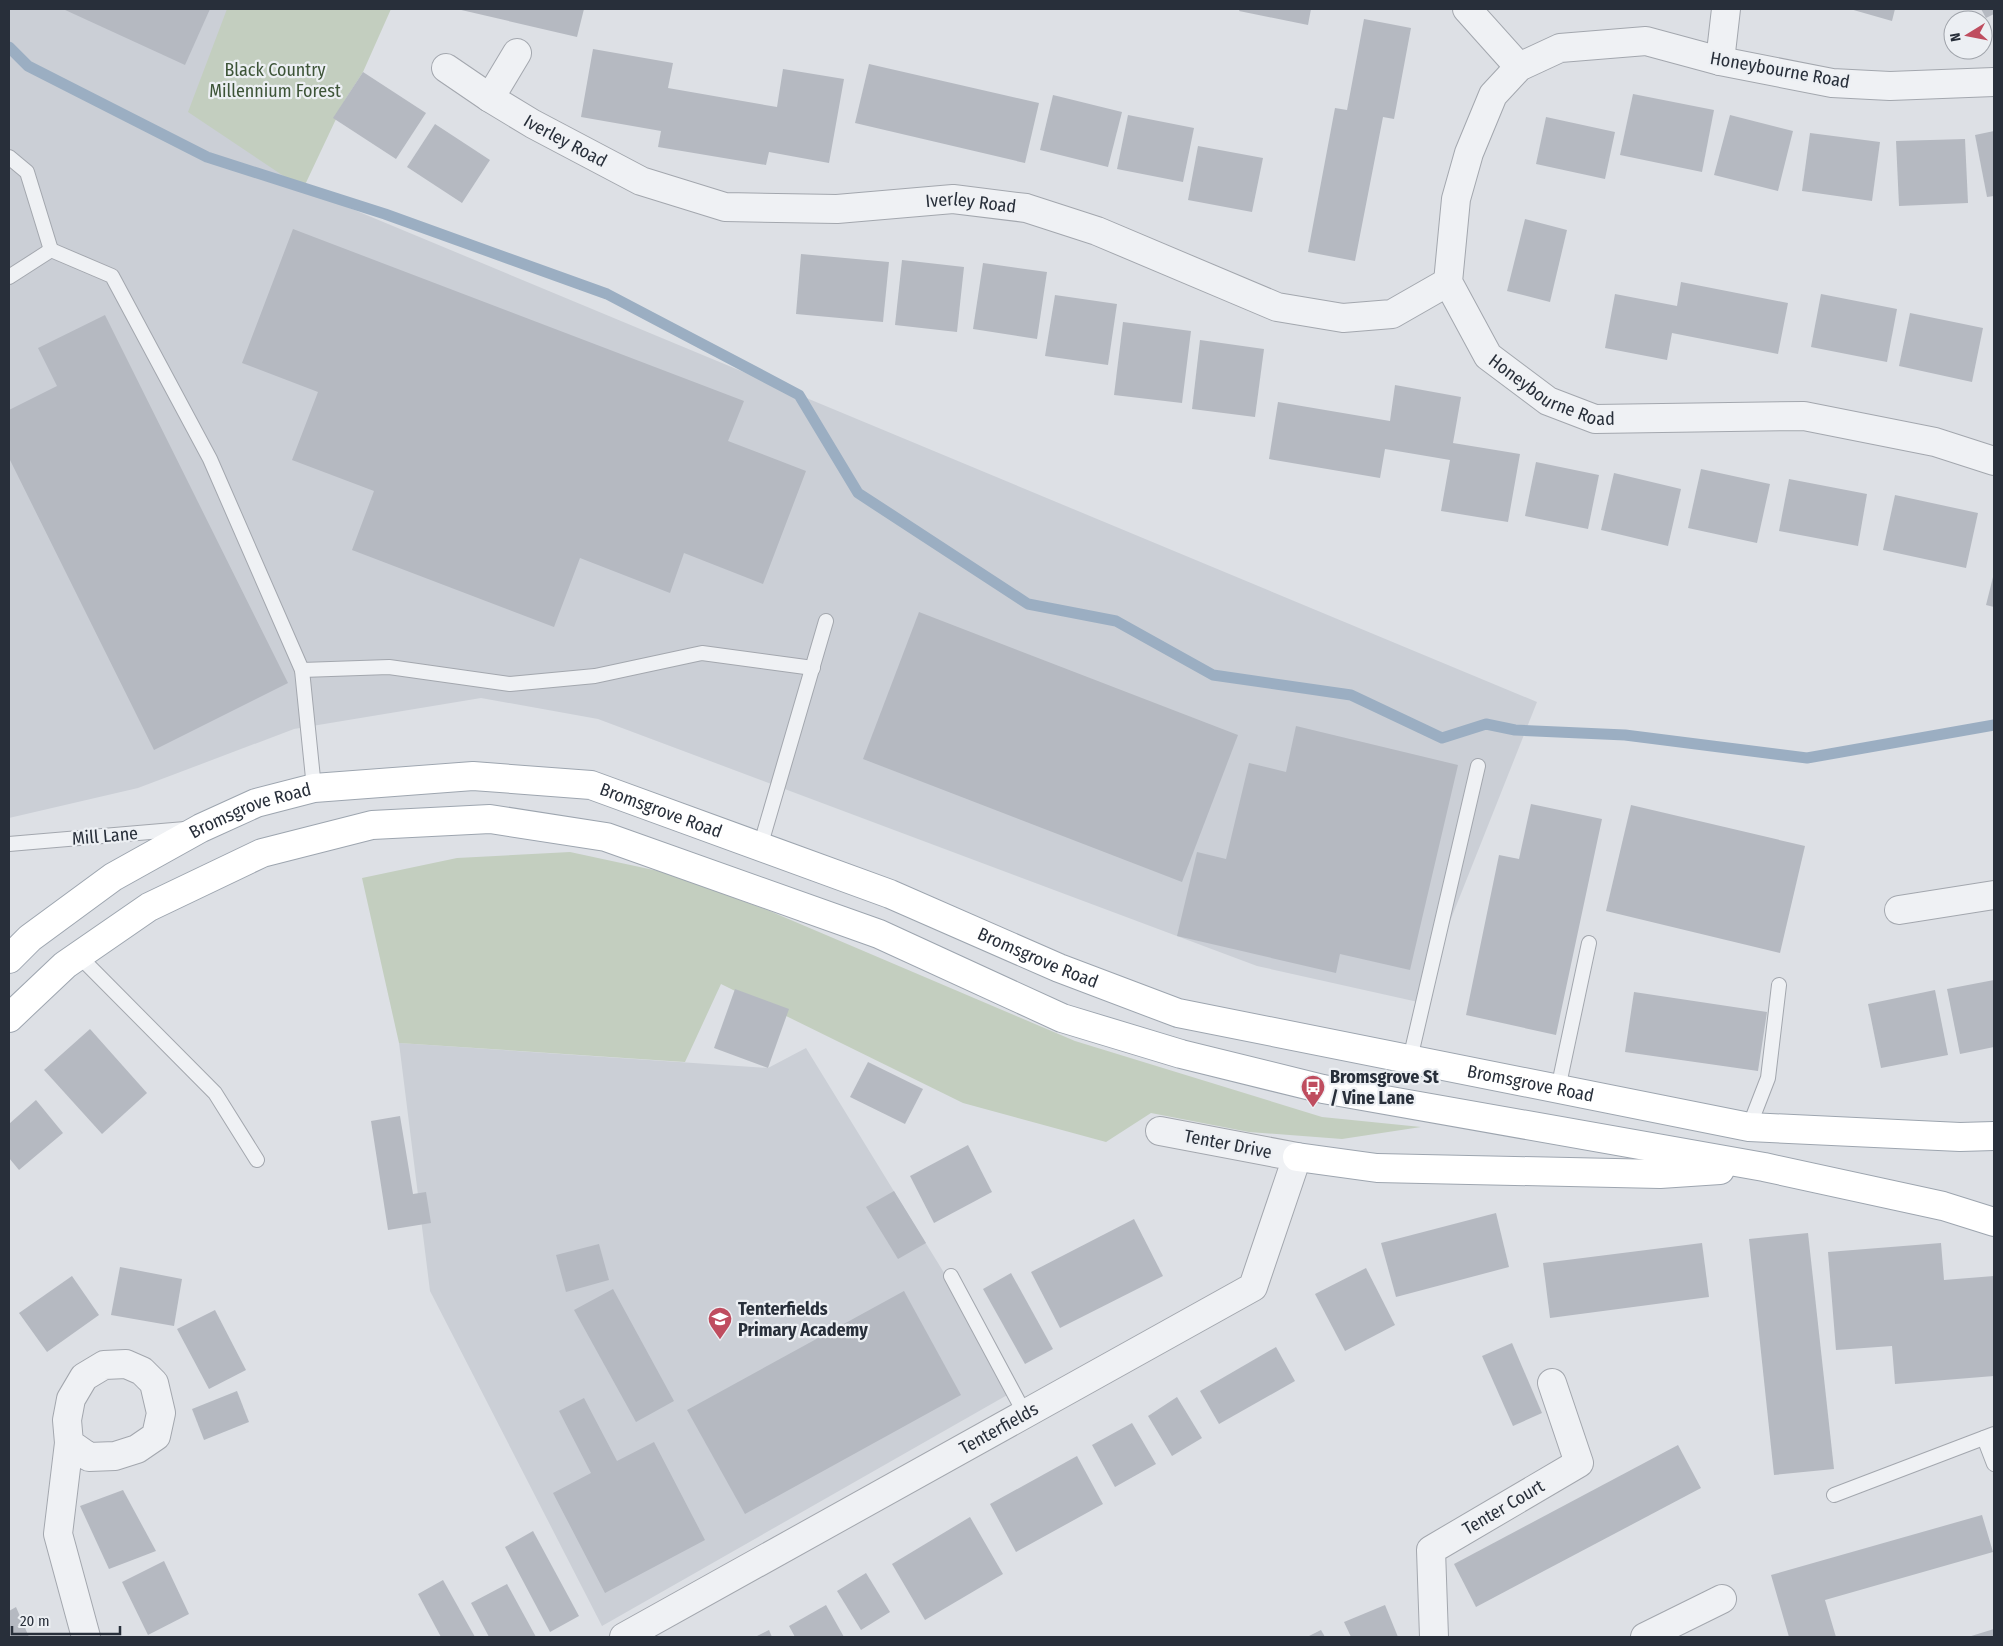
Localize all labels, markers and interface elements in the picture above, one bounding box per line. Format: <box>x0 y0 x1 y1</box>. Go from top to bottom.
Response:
north arrow <box>1943 10 1993 60</box>
text: N <box>1947 32 1965 43</box>
street label: Honeybourne Road <box>1708 47 1852 93</box>
park label: Black Country Millennium Forest <box>209 59 341 102</box>
street label: Iverley Road <box>520 110 611 172</box>
street label: Iverley Road <box>925 188 1017 218</box>
street label: Honeybourne Road <box>1484 349 1615 430</box>
street label: Bromsgrove Road <box>185 778 313 843</box>
street label: Bromsgrove Road <box>597 778 725 843</box>
street label: Mill Lane <box>71 822 139 850</box>
street label: Bromsgrove Road <box>974 923 1101 993</box>
street label: Bromsgrove Road <box>1465 1060 1596 1107</box>
place label: Bromsgrove St / Vine Lane <box>1330 1066 1439 1109</box>
bus stop icon: Bromsgrove St / Vine Lane <box>1300 1074 1326 1108</box>
street label: Tenter Drive <box>1182 1125 1274 1163</box>
place label: Tenterfields Primary Academy <box>738 1298 868 1341</box>
school or university icon: Tenterfields Primary Academy <box>707 1306 733 1340</box>
street label: Tenterfields <box>956 1398 1042 1459</box>
street label: Tenter Court <box>1459 1475 1548 1540</box>
scale bar <box>12 1604 120 1636</box>
text: 20 m <box>20 1612 50 1630</box>

